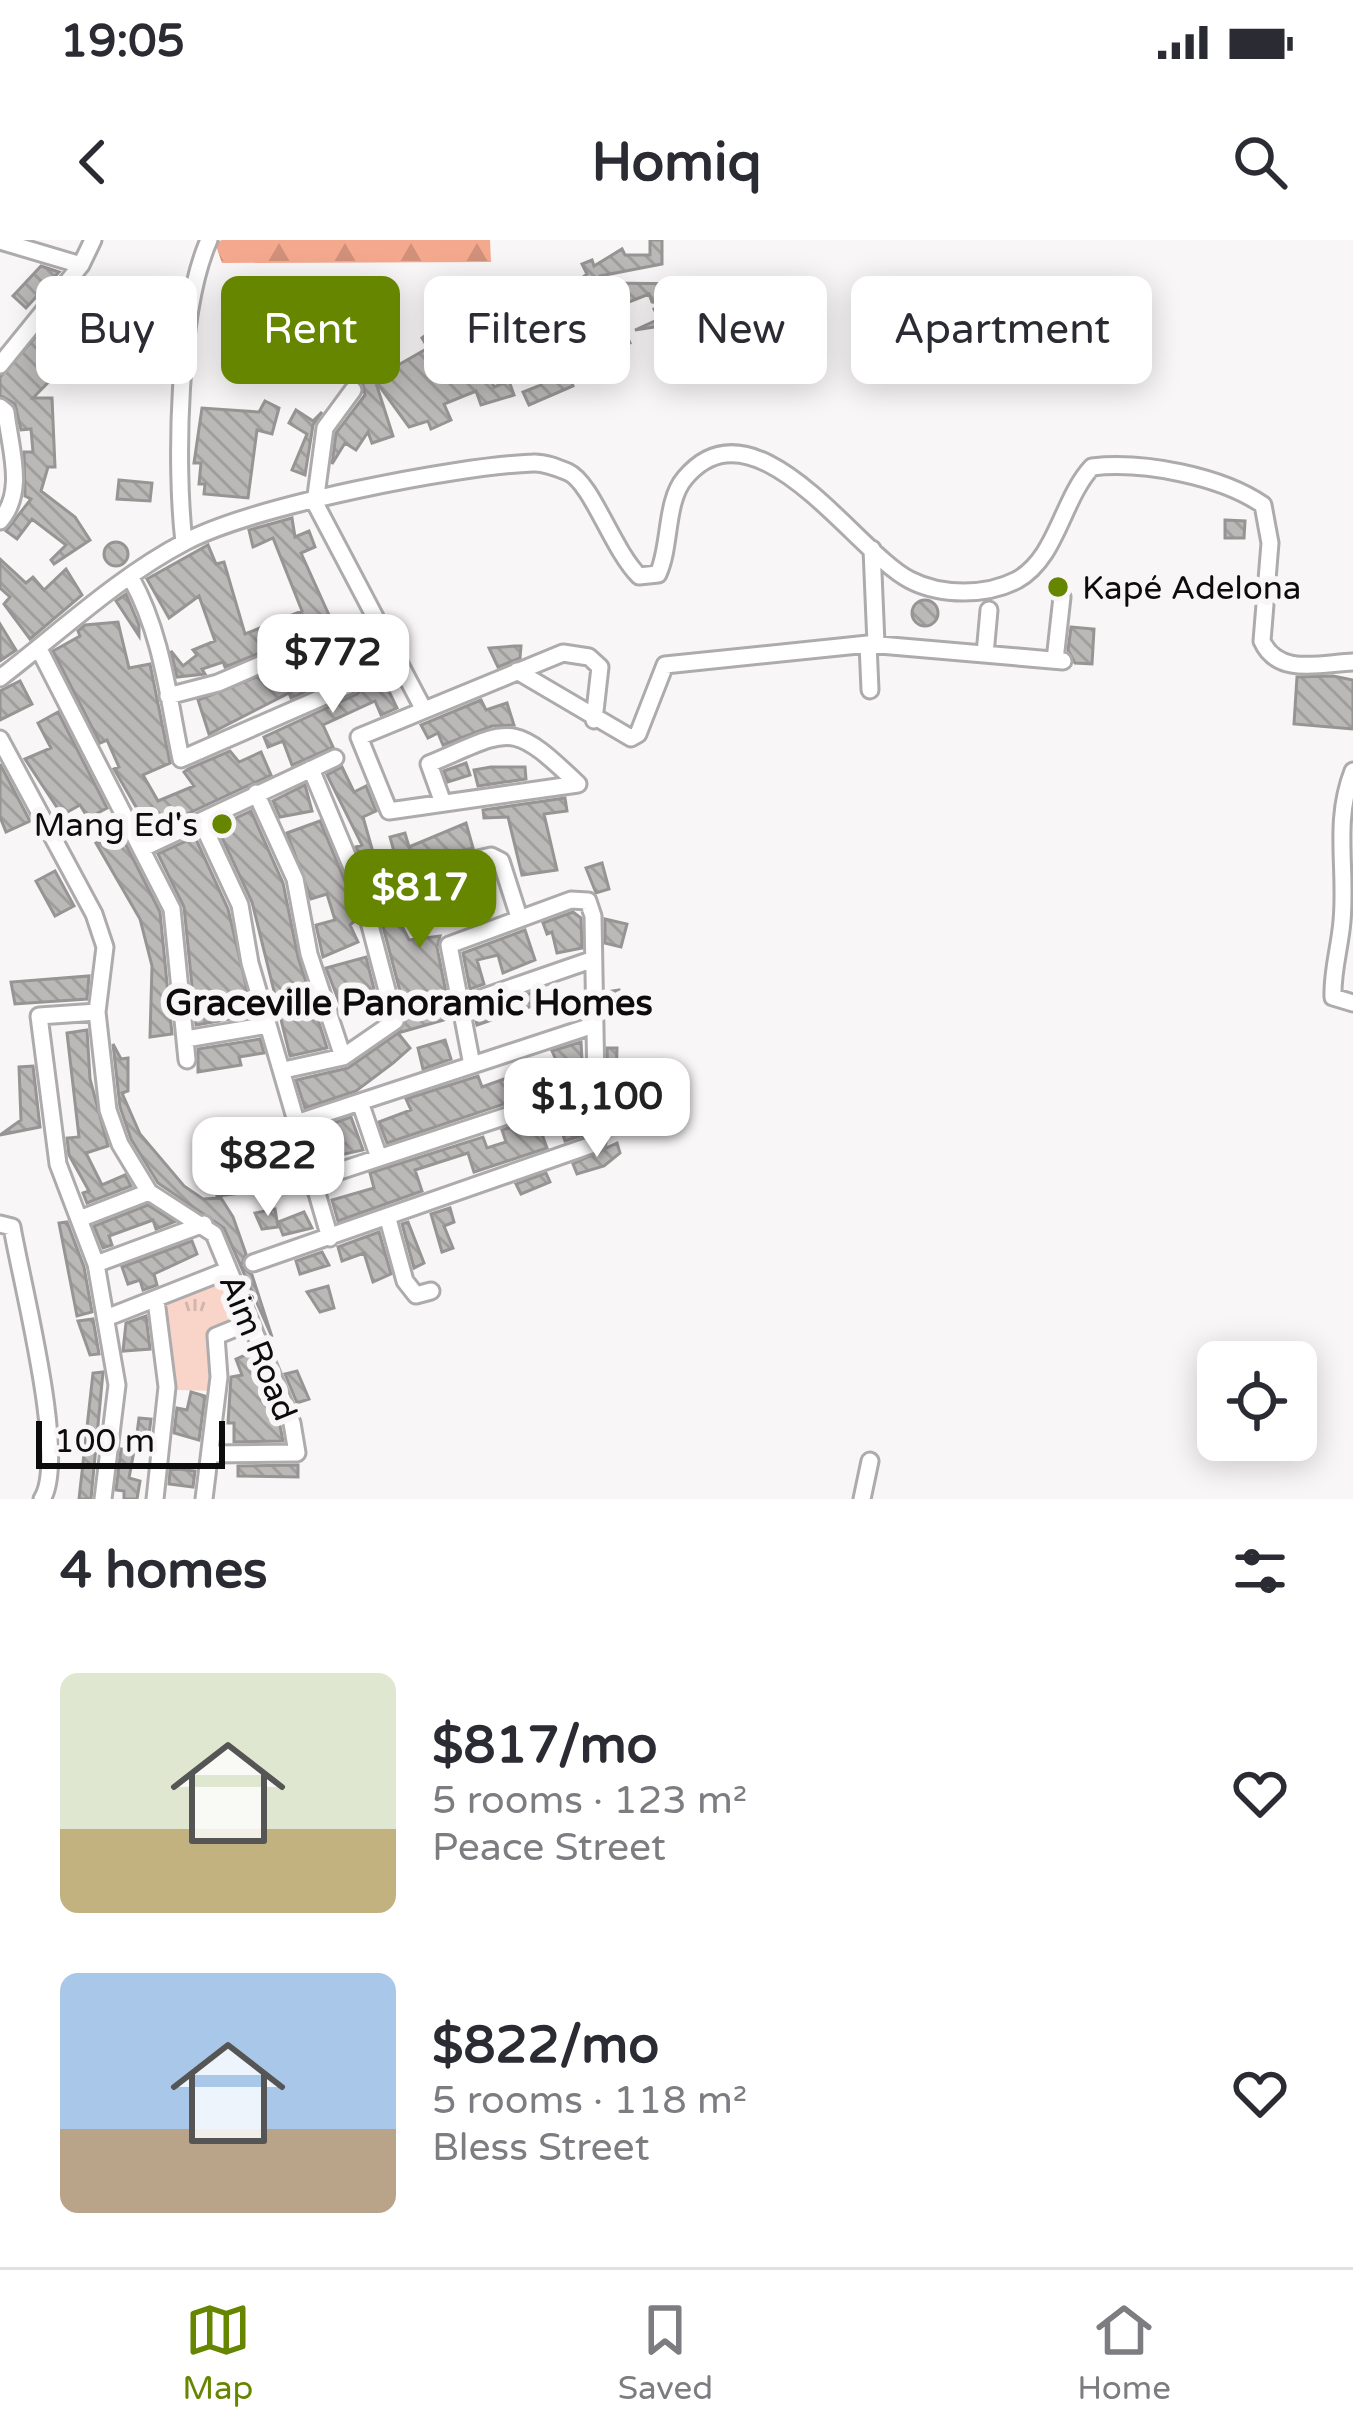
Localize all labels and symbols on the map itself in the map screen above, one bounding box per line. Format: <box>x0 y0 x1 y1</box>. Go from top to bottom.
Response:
place label: Kapé Adelona <box>1082 569 1301 608</box>
marker: Kapé Adelona <box>1045 574 1071 600</box>
pin: $772 <box>262 614 404 716</box>
place label: Mang Ed's <box>33 806 198 845</box>
marker: Mang Ed's <box>209 811 235 837</box>
pin: $817 <box>349 849 491 951</box>
district label: Graceville Panoramic Homes <box>165 982 653 1025</box>
pin: $1,100 <box>499 1058 695 1160</box>
pin: $822 <box>197 1117 339 1219</box>
street label: Aim Road <box>211 1269 305 1426</box>
scale bar <box>36 1415 225 1468</box>

